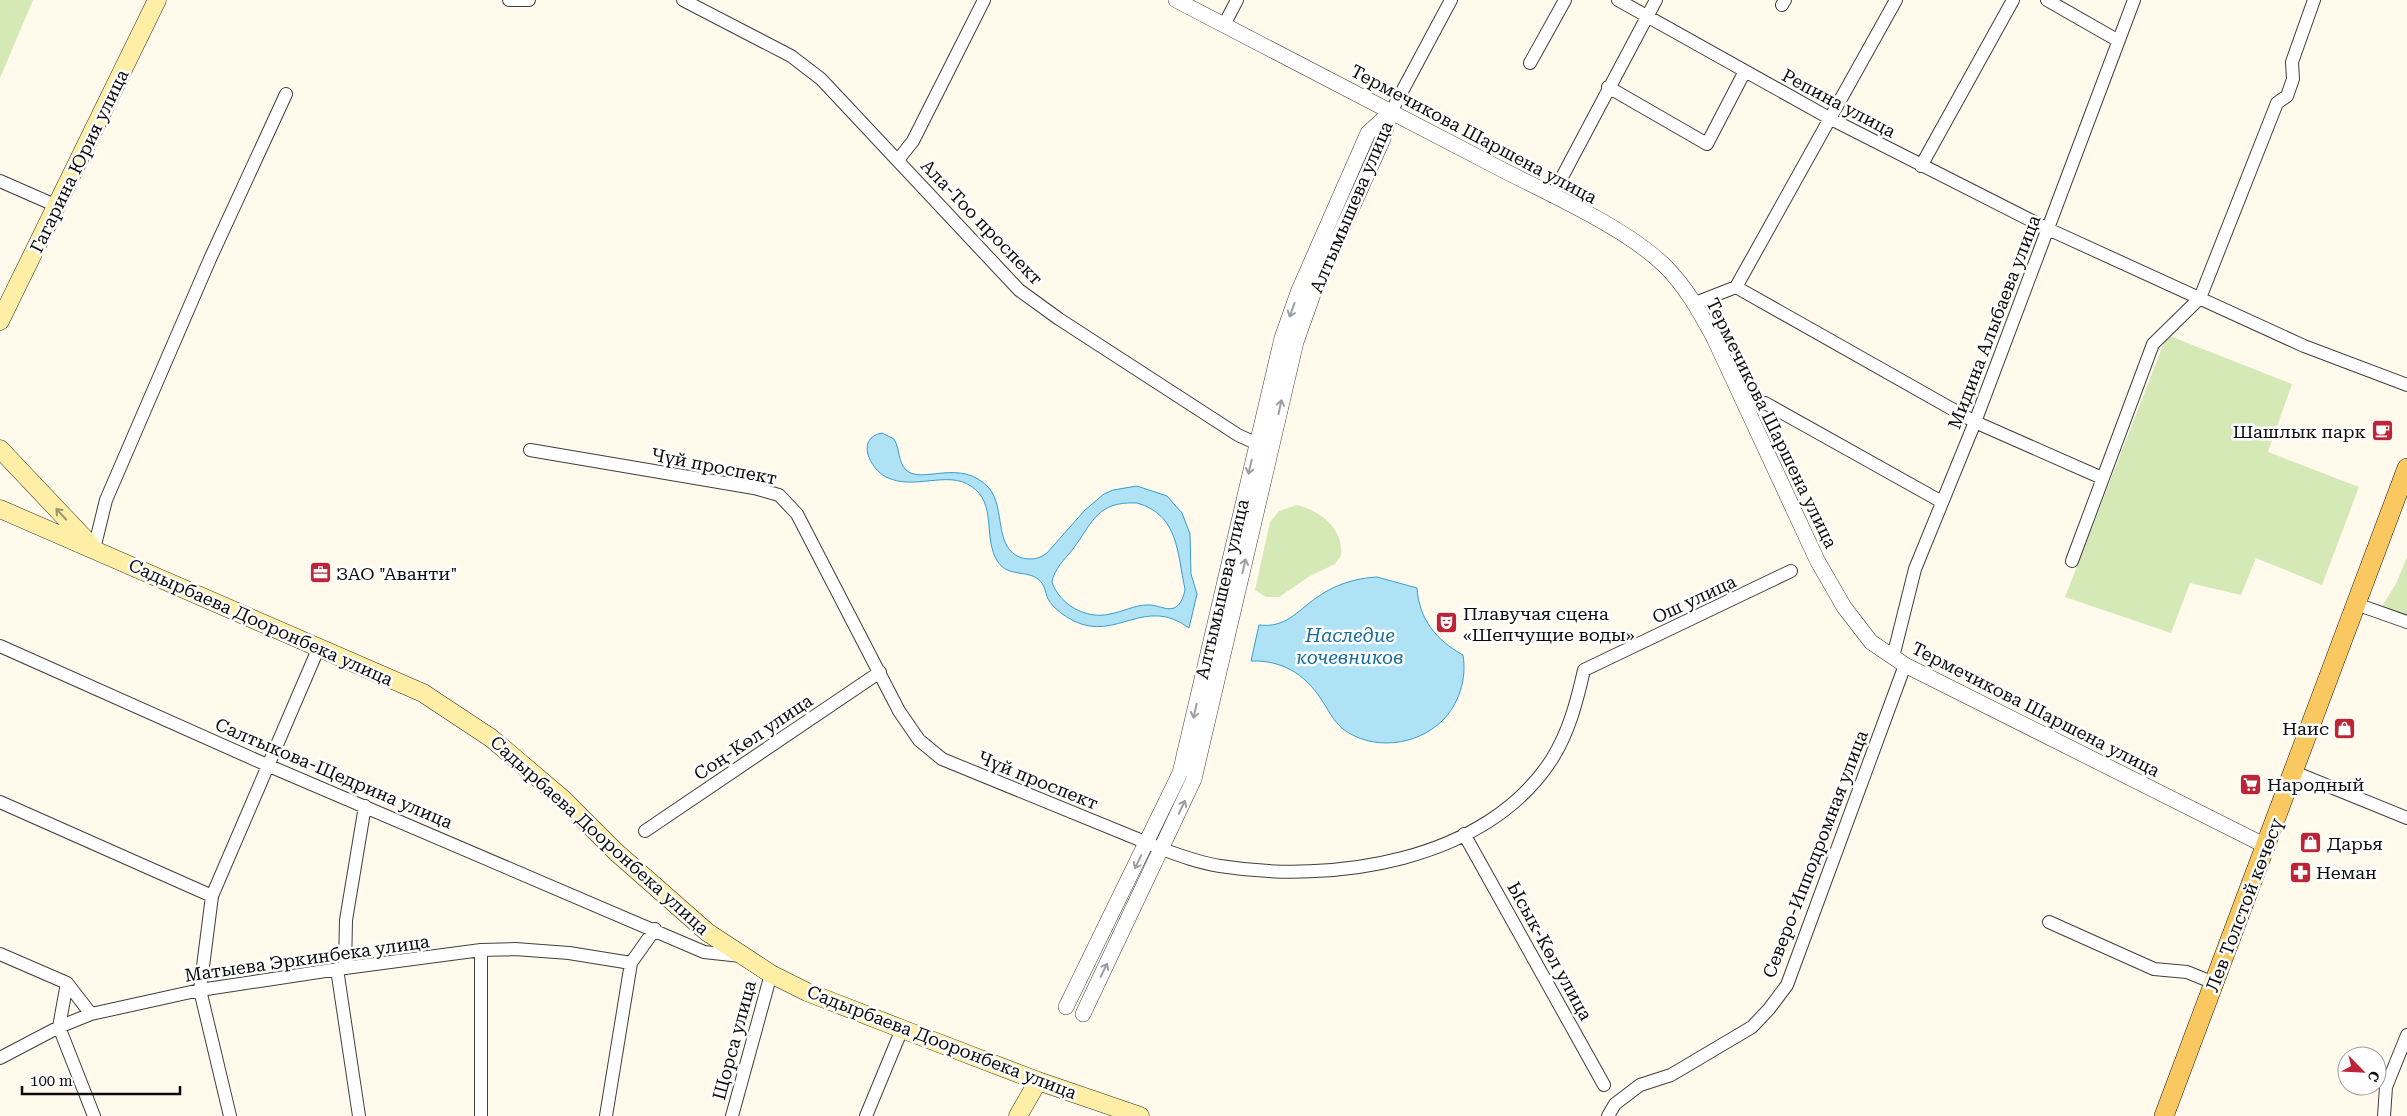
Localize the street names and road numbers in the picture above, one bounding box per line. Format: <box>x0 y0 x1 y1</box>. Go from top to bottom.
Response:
street label: Термечикова Шаршена улица <box>1347 60 1601 208</box>
street label: Репина улица <box>1779 64 1900 142</box>
street label: Гагарина Юрия улица <box>25 66 133 256</box>
street label: Алтымышева улица <box>1305 118 1397 296</box>
street label: Ала-Тоо проспект <box>917 155 1047 289</box>
street label: Мидина Алыбаева улица <box>1943 212 2045 432</box>
street label: Термечикова Шаршена улица <box>1702 295 1842 552</box>
street label: Чүй проспект <box>649 443 779 489</box>
street label: Алтымышева улица <box>1191 497 1253 681</box>
street label: Садырбаева Дооронбека улица <box>126 554 397 690</box>
street label: Ош улица <box>1649 570 1740 628</box>
street label: Термечикова Шаршена улица <box>1909 637 2164 781</box>
street label: Соң-Көл улица <box>690 689 816 784</box>
street label: Салтыкова-Щедрина улица <box>212 713 456 833</box>
street label: Северо-Ипподромная улица <box>1758 727 1872 981</box>
street label: Садырбаева Дооронбека улица <box>486 731 714 939</box>
street label: Чүй проспект <box>975 746 1101 814</box>
street label: Лев Толстой көчөсү <box>2201 815 2287 995</box>
street label: Ысык-Көл улица <box>1503 878 1597 1024</box>
street label: Матыева Эркинбека улица <box>183 930 431 986</box>
street label: Щорса улица <box>708 978 760 1102</box>
street label: Садырбаева Дооронбека улица <box>804 981 1080 1103</box>

